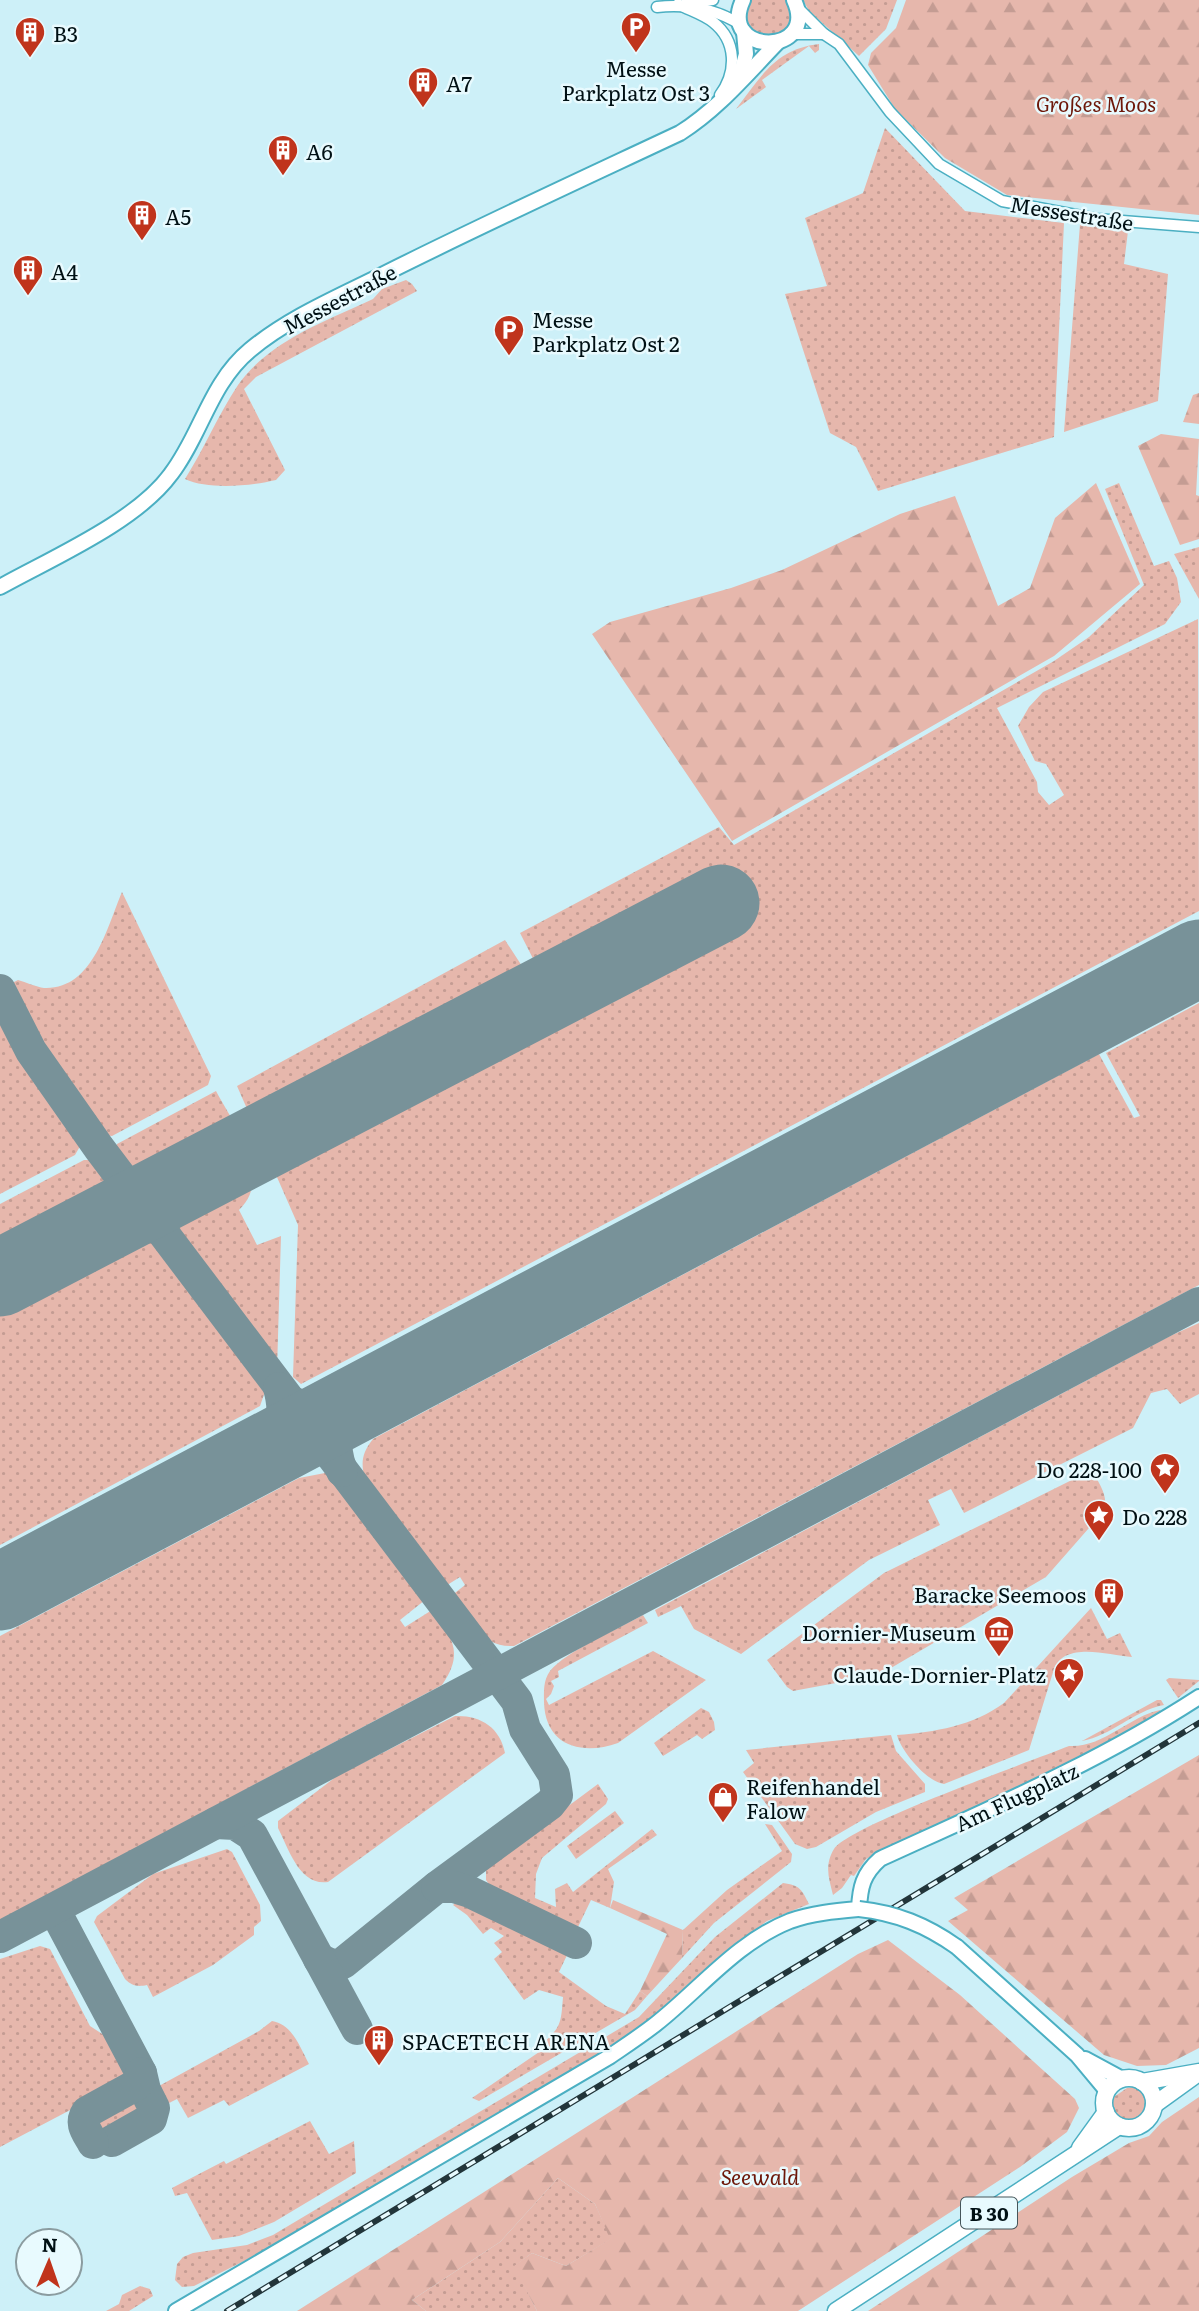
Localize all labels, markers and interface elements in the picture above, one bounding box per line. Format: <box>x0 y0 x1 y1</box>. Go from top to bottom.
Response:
parking icon: Messe Parkplatz Ost 3 <box>619 10 653 54</box>
building icon: B3 <box>13 15 47 59</box>
place label: B3 <box>53 17 78 48</box>
place label: Messe Parkplatz Ost 3 <box>562 52 710 107</box>
building icon: A7 <box>406 65 440 109</box>
place label: A7 <box>446 67 472 98</box>
park label: Großes Moos <box>1036 87 1156 118</box>
building icon: A6 <box>266 133 300 177</box>
place label: A6 <box>306 135 333 166</box>
street label: Messestraße <box>1008 187 1136 237</box>
building icon: A5 <box>125 198 159 242</box>
place label: A5 <box>165 200 191 231</box>
building icon: A4 <box>11 253 45 297</box>
place label: A4 <box>51 255 78 286</box>
street label: Messestraße <box>277 255 401 341</box>
place label: Messe Parkplatz Ost 2 <box>532 303 680 358</box>
parking icon: Messe Parkplatz Ost 2 <box>492 313 526 357</box>
place icon: Do 228-100 <box>1148 1451 1182 1495</box>
place label: Do 228-100 <box>1036 1453 1142 1484</box>
place icon: Do 228 <box>1082 1498 1116 1542</box>
place label: Do 228 <box>1122 1500 1187 1531</box>
building icon: Baracke Seemoos <box>1092 1576 1126 1620</box>
place label: Baracke Seemoos <box>914 1578 1086 1609</box>
museum icon: Dornier-Museum <box>982 1614 1016 1658</box>
place label: Dornier-Museum <box>802 1616 976 1647</box>
place icon: Claude-Dornier-Platz <box>1052 1656 1086 1700</box>
place label: Claude-Dornier-Platz <box>833 1658 1046 1689</box>
street label: Am Flugplatz <box>949 1754 1083 1838</box>
place label: Reifenhandel Falow <box>746 1770 880 1825</box>
shop icon: Reifenhandel Falow <box>706 1780 740 1824</box>
building icon: SPACETECH ARENA <box>362 2023 396 2067</box>
place label: SPACETECH ARENA <box>402 2025 610 2056</box>
park label: Seewald <box>721 2160 799 2191</box>
road number: B 30 <box>961 2198 1017 2228</box>
north arrow <box>14 2227 84 2297</box>
text: N <box>41 2230 58 2258</box>

